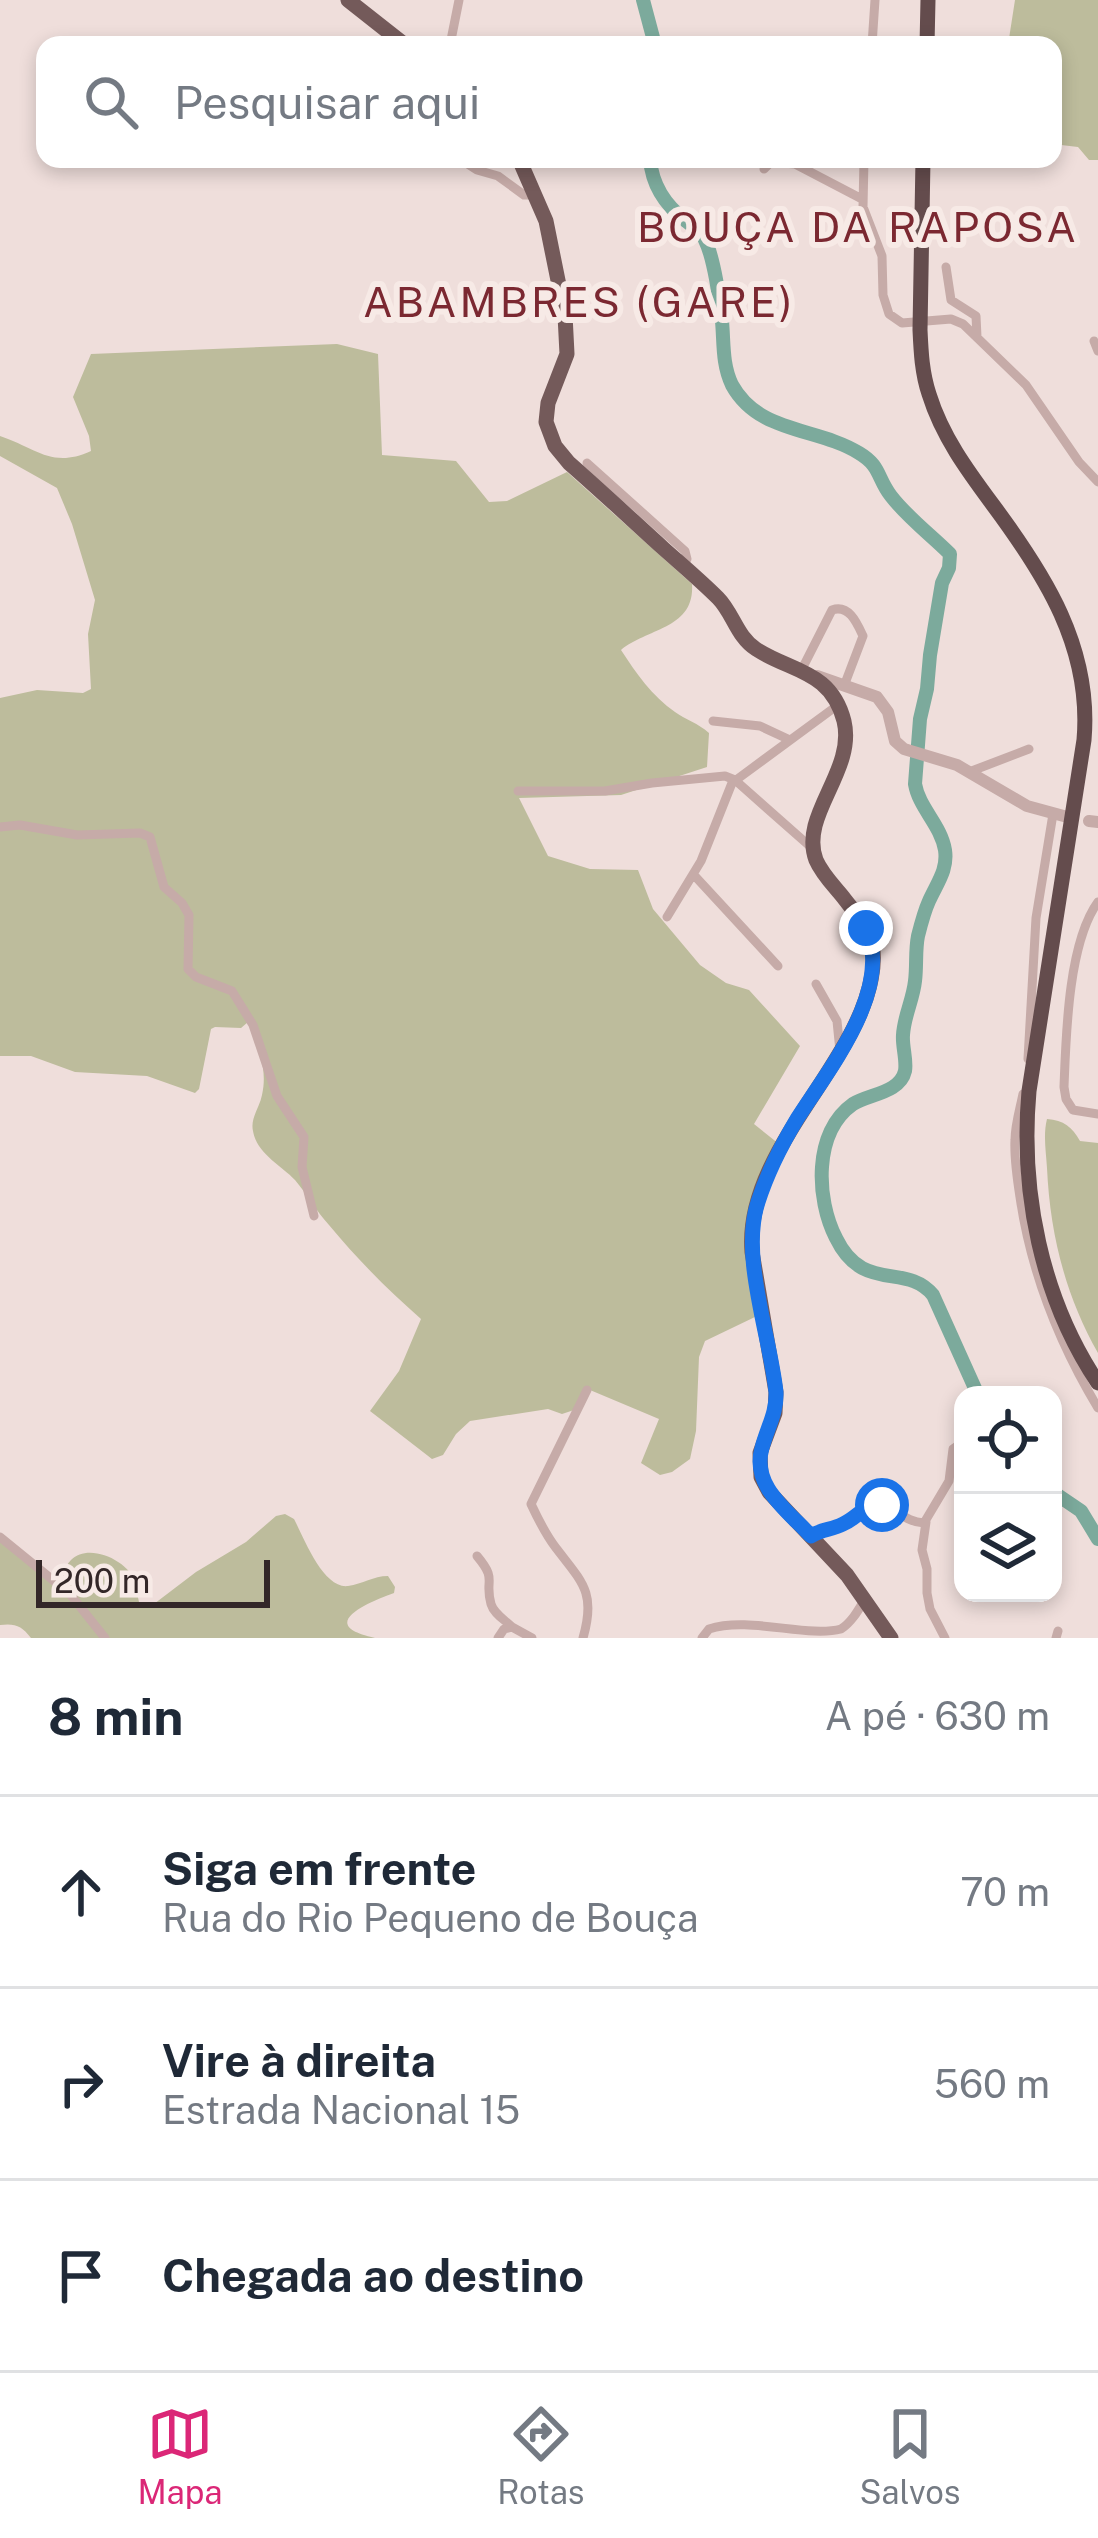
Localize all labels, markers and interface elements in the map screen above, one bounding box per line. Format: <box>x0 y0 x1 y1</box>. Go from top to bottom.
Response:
search box <box>36 36 1062 168</box>
icon: search <box>78 69 144 135</box>
text: Pesquisar aqui <box>174 76 480 129</box>
district label: BOUÇA DA RAPOSA <box>637 202 1079 251</box>
district label: ABAMBRES (GARE) <box>363 277 795 326</box>
route end <box>839 901 893 955</box>
map controls <box>954 1386 1062 1602</box>
button: locate <box>954 1386 1062 1494</box>
route start <box>855 1478 909 1532</box>
button: layers <box>954 1494 1062 1602</box>
scale bar <box>36 1554 270 1607</box>
text: 200 m <box>54 1562 150 1600</box>
text: 8 min <box>48 1687 183 1746</box>
text: A pé · 630 m <box>825 1693 1050 1739</box>
text: Siga em frente <box>162 1842 476 1895</box>
icon: ahead <box>48 1859 114 1925</box>
text: 70 m <box>960 1869 1050 1915</box>
text: Rua do Rio Pequeno de Bouça <box>162 1895 699 1941</box>
text: Vire à direita <box>162 2034 436 2087</box>
icon: right <box>48 2051 114 2117</box>
text: 560 m <box>934 2061 1050 2107</box>
text: Estrada Nacional 15 <box>162 2087 520 2133</box>
icon: arrive <box>48 2243 114 2309</box>
text: Chegada ao destino <box>162 2249 584 2302</box>
tab: Mapa <box>137 2401 222 2511</box>
tab: Rotas <box>497 2401 585 2511</box>
tab: Salvos <box>859 2401 961 2511</box>

